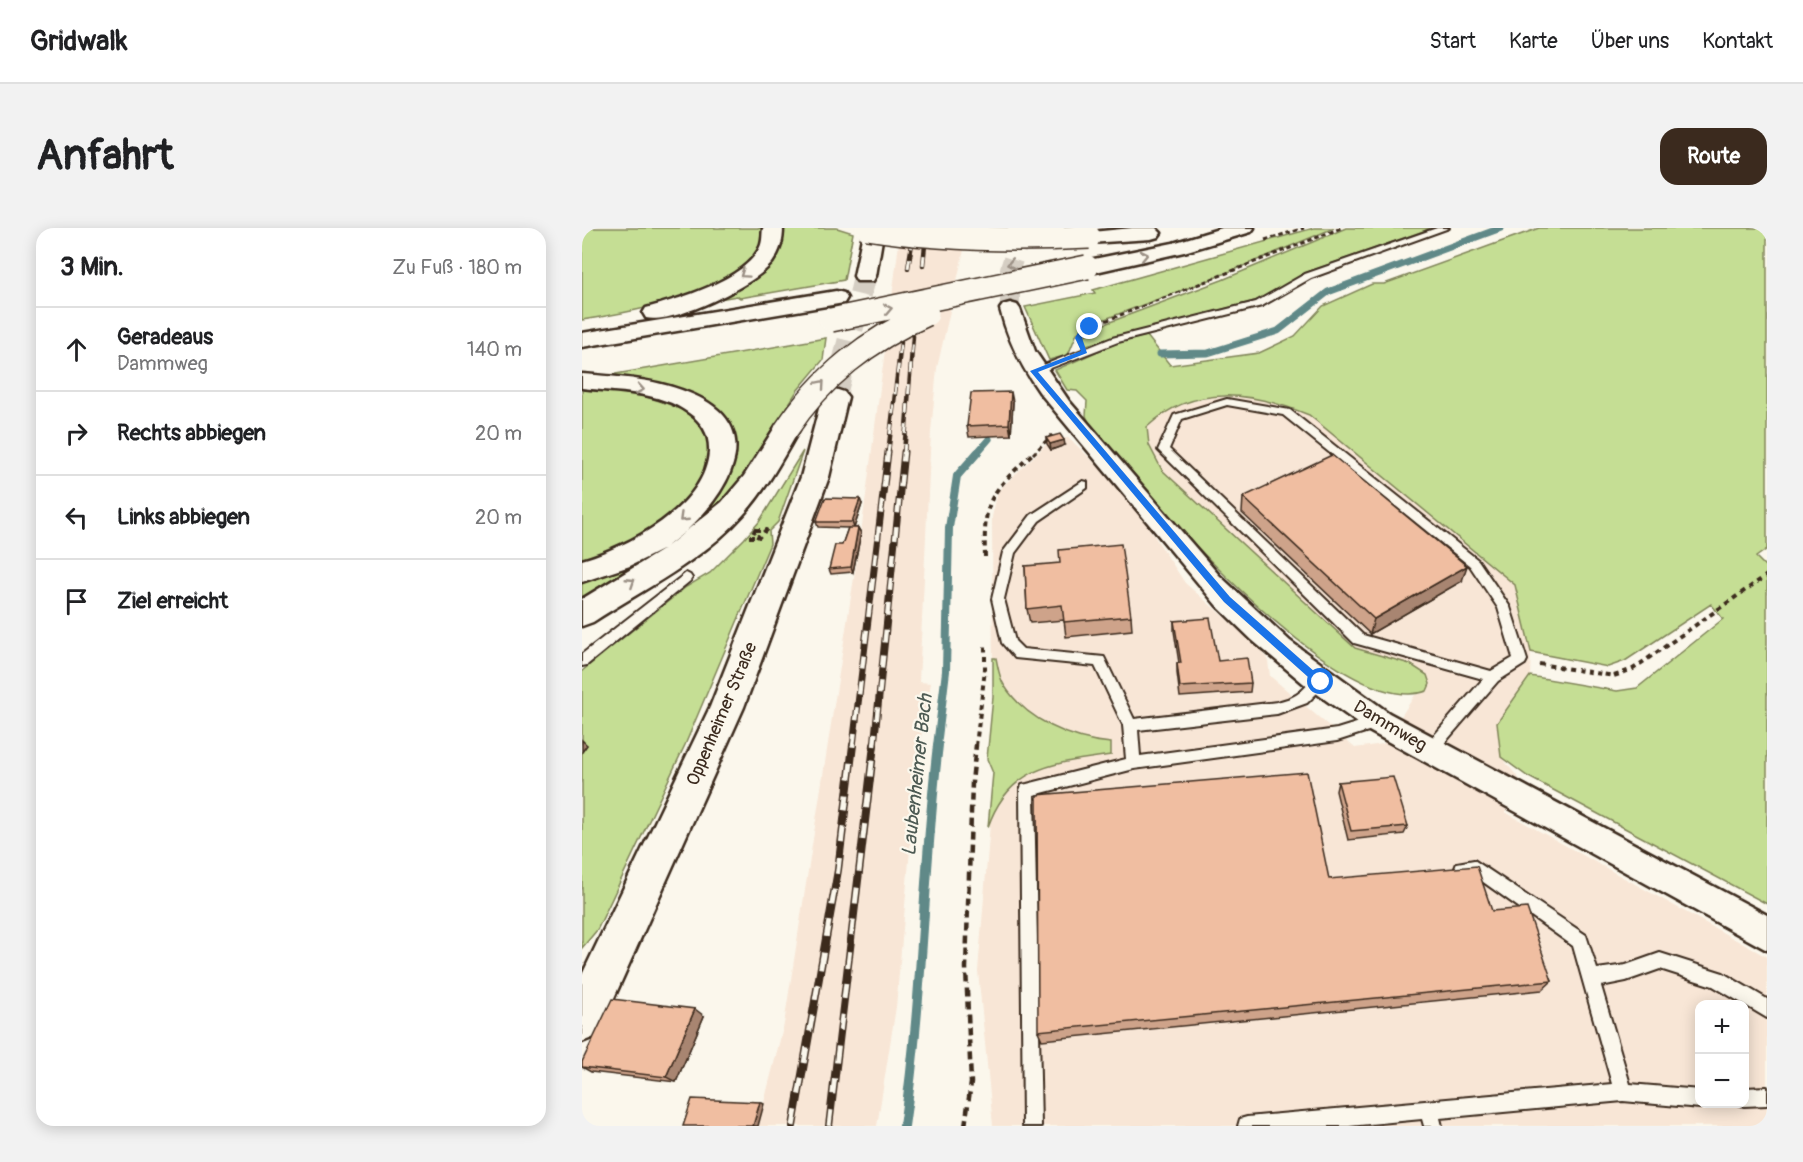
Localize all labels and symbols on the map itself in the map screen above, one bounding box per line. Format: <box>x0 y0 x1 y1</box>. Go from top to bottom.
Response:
one-way arrow <box>1139 249 1149 262</box>
one-way arrow <box>1006 256 1016 269</box>
one-way arrow <box>740 267 751 278</box>
one-way arrow <box>883 303 893 316</box>
route end <box>1076 313 1102 339</box>
one-way arrow <box>814 380 825 391</box>
one-way arrow <box>635 382 645 395</box>
one-way arrow <box>679 511 690 522</box>
one-way arrow <box>625 577 635 589</box>
street label: Oppenheimer Straße <box>681 639 763 789</box>
route start <box>1307 668 1333 694</box>
water label: Laubenheimer Bach <box>896 691 938 857</box>
street label: Dammweg <box>1349 695 1431 757</box>

